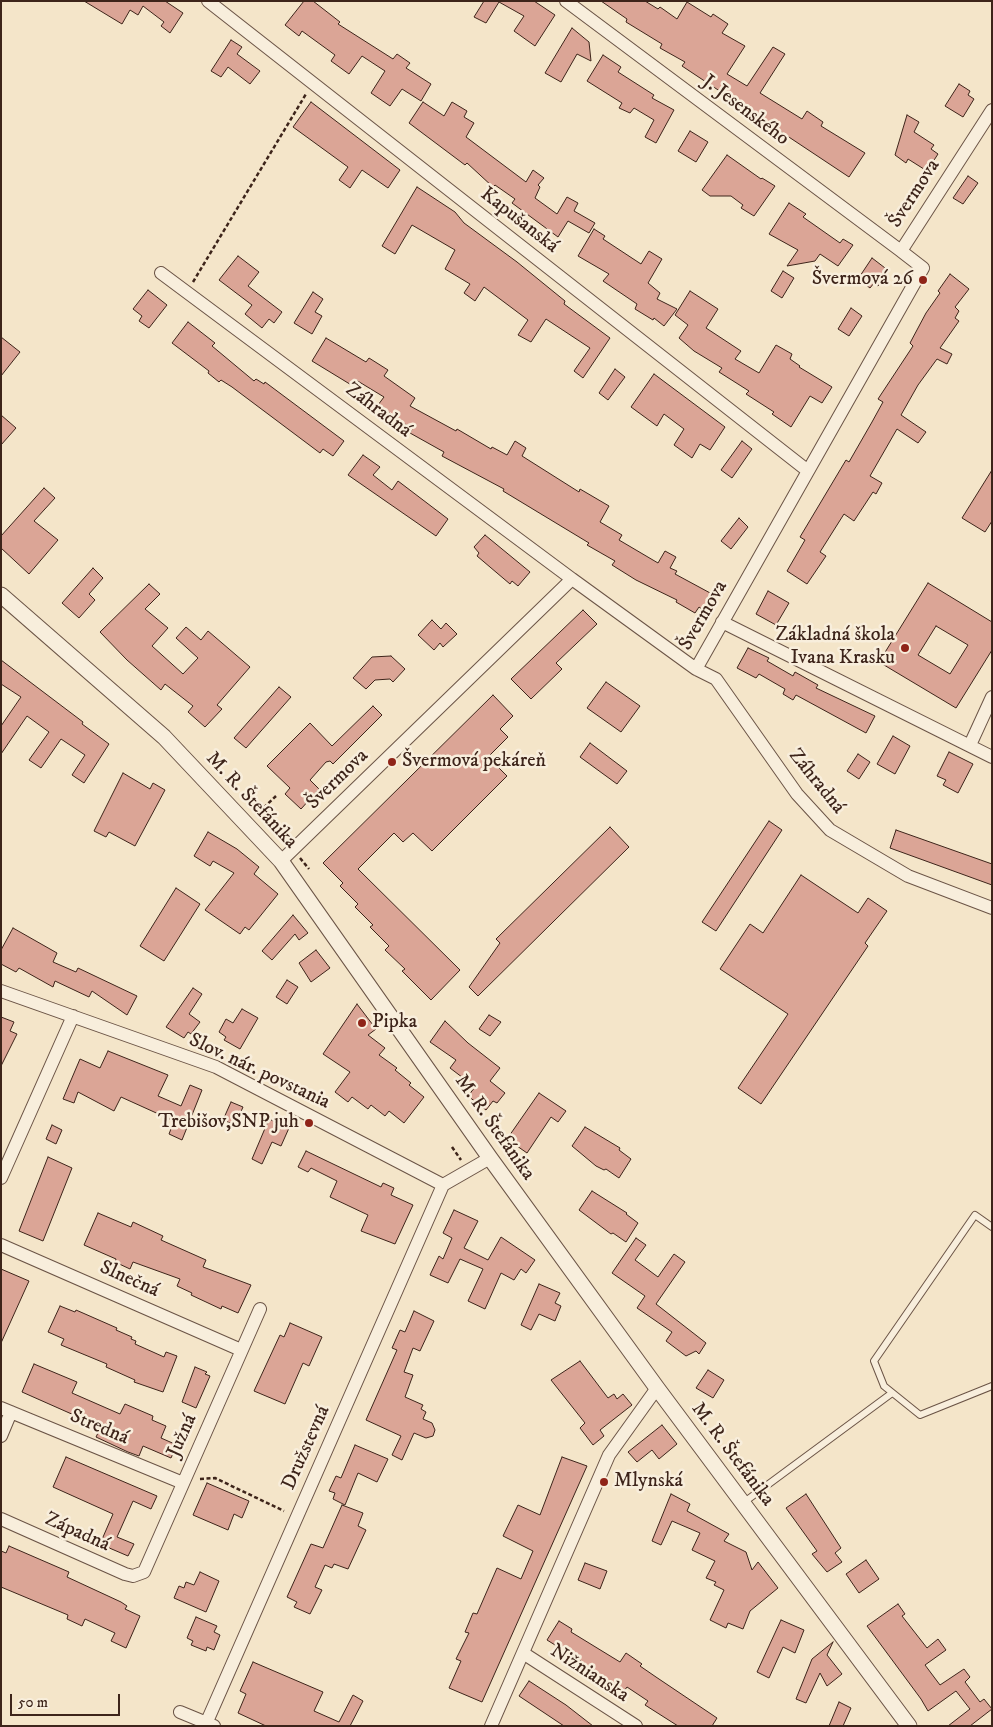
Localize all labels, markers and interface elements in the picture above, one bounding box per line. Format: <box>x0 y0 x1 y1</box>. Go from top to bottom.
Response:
street label: J. Jesenského <box>697 70 793 152</box>
street label: Švermova <box>884 155 946 233</box>
street label: Kapušanská <box>475 183 563 259</box>
place label: Švermová 26 <box>812 268 913 292</box>
marker: Švermová 26 <box>917 274 929 286</box>
street label: Záhradná <box>340 378 416 444</box>
street label: Švermova <box>674 577 734 655</box>
place label: Základná škola Ivana Krasku <box>775 624 895 671</box>
marker: Základná škola Ivana Krasku <box>899 642 911 654</box>
street label: Švermova <box>302 745 374 815</box>
street label: Záhradná <box>783 745 849 819</box>
street label: M. R. Štefánika <box>200 748 302 854</box>
place label: Švermová pekáreň <box>402 750 546 774</box>
marker: Švermová pekáreň <box>386 756 398 768</box>
place label: Pipka <box>372 1011 417 1035</box>
marker: Pipka <box>356 1017 368 1029</box>
street label: Slov. nár. povstania <box>185 1029 333 1115</box>
street label: M. R. Štefánika <box>449 1070 539 1186</box>
place label: Trebišov,SNP juh <box>158 1111 299 1135</box>
marker: Trebišov,SNP juh <box>303 1117 315 1129</box>
street label: Slnečná <box>95 1256 163 1304</box>
street label: M. R. Štefánika <box>685 1398 779 1512</box>
street label: Družstevná <box>278 1402 336 1494</box>
street label: Stredná <box>66 1405 132 1451</box>
street label: Južná <box>163 1411 203 1461</box>
place label: Mlynská <box>614 1470 683 1494</box>
marker: Mlynská <box>598 1476 610 1488</box>
street label: Západná <box>41 1508 113 1558</box>
street label: Nižnianska <box>545 1640 633 1708</box>
scale bar <box>12 1684 122 1716</box>
text: 50 m <box>18 1693 48 1712</box>

